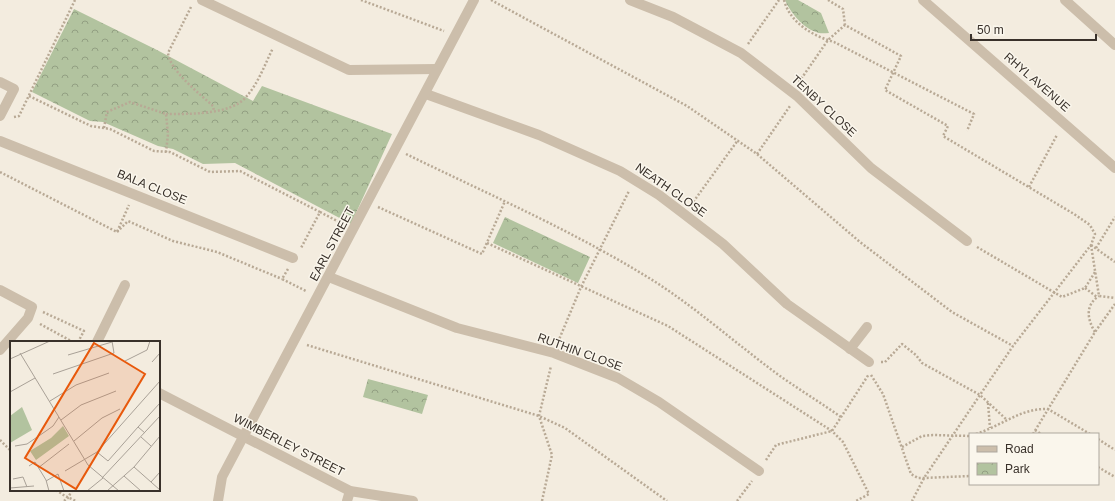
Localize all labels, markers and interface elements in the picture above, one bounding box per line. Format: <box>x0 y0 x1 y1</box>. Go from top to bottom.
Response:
scale bar <box>971 16 1096 42</box>
text: 50 m <box>977 23 1004 37</box>
street label: RHYL AVENUE <box>1001 50 1073 114</box>
street label: TENBY CLOSE <box>789 72 859 140</box>
street label: NEATH CLOSE <box>633 160 709 220</box>
street label: BALA CLOSE <box>115 167 189 207</box>
street label: EARL STREET <box>307 204 358 283</box>
street label: RUTHIN CLOSE <box>536 330 624 374</box>
inset map <box>10 341 160 491</box>
street label: WIMBERLEY STREET <box>231 411 347 479</box>
legend <box>969 433 1099 485</box>
text: Road <box>1005 442 1034 456</box>
text: Park <box>1005 462 1031 476</box>

